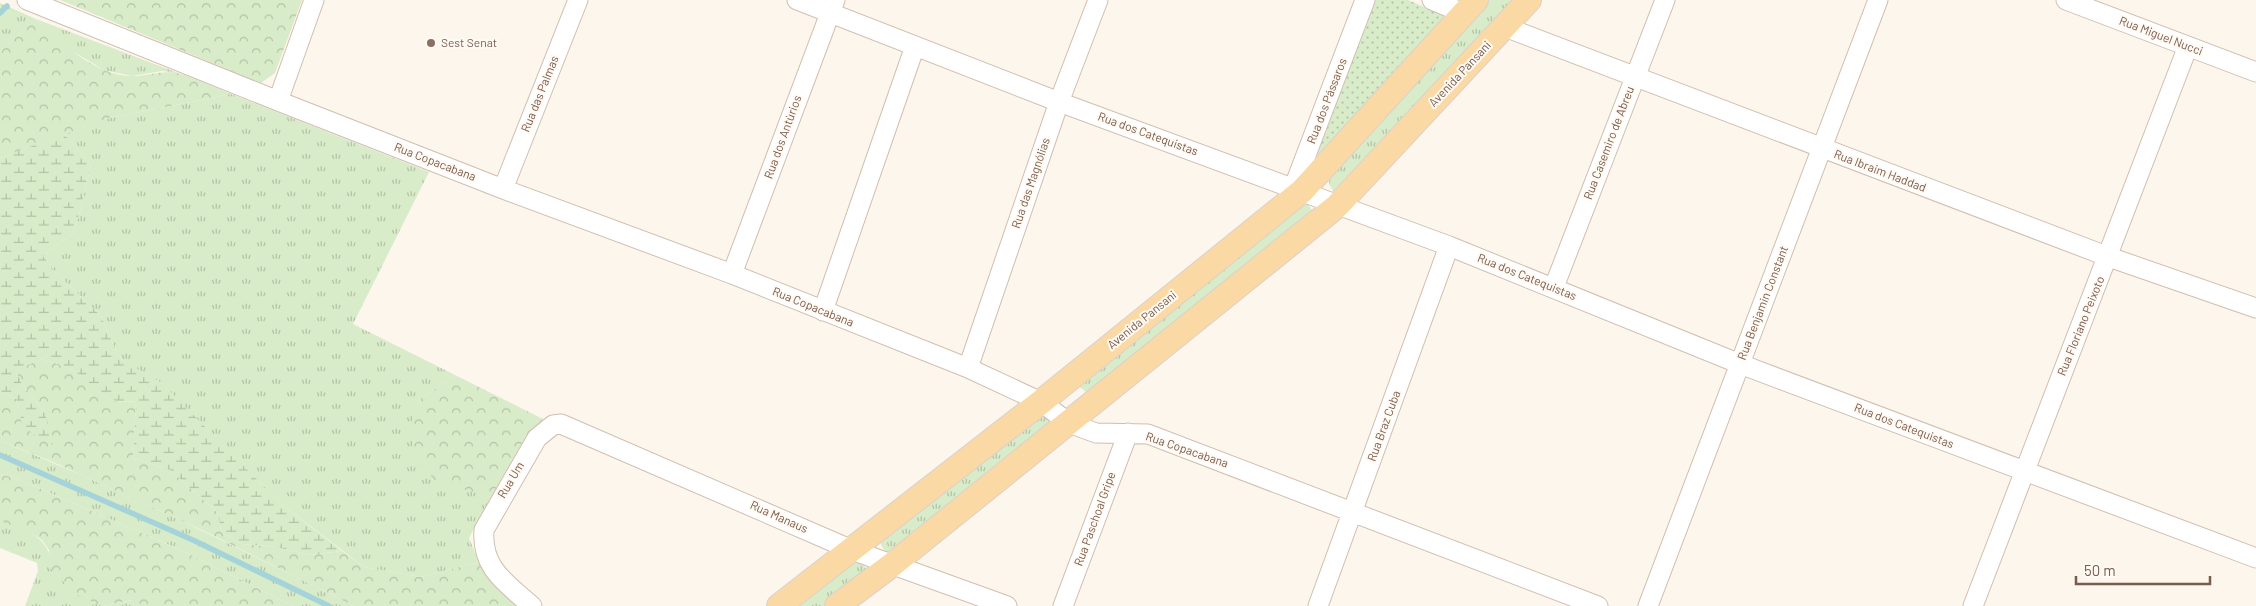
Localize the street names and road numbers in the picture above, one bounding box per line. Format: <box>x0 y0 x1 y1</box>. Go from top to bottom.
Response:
street label: Rua Miguel Nucci <box>2118 13 2205 57</box>
street label: Avenida Pansani <box>1425 38 1493 109</box>
street label: Rua das Palmas <box>517 53 561 134</box>
street label: Rua dos Pássaros <box>1303 56 1349 146</box>
street label: Rua Casemiro de Abreu <box>1580 84 1636 201</box>
street label: Rua dos Antùrios <box>760 93 804 180</box>
street label: Rua dos Catequistas <box>1096 108 1201 158</box>
street label: Rua das Magnólias <box>1008 135 1052 230</box>
street label: Rua Copacabana <box>392 139 478 183</box>
street label: Rua Ibraim Haddad <box>1832 146 1928 194</box>
street label: Rua Benjamin Constant <box>1734 244 1790 362</box>
street label: Rua dos Catequistas <box>1476 250 1579 302</box>
street label: Rua Floriano Peixoto <box>2054 274 2106 378</box>
street label: Rua Copacabana <box>771 283 856 329</box>
street label: Avenida Pansani <box>1104 287 1179 351</box>
street label: Rua Braz Cuba <box>1364 388 1402 463</box>
street label: Rua dos Catequistas <box>1853 400 1956 451</box>
street label: Rua Copacabana <box>1144 428 1231 470</box>
street label: Rua Um <box>494 459 526 500</box>
street label: Rua Paschoal Gripe <box>1070 470 1118 568</box>
street label: Rua Manaus <box>748 497 811 535</box>

